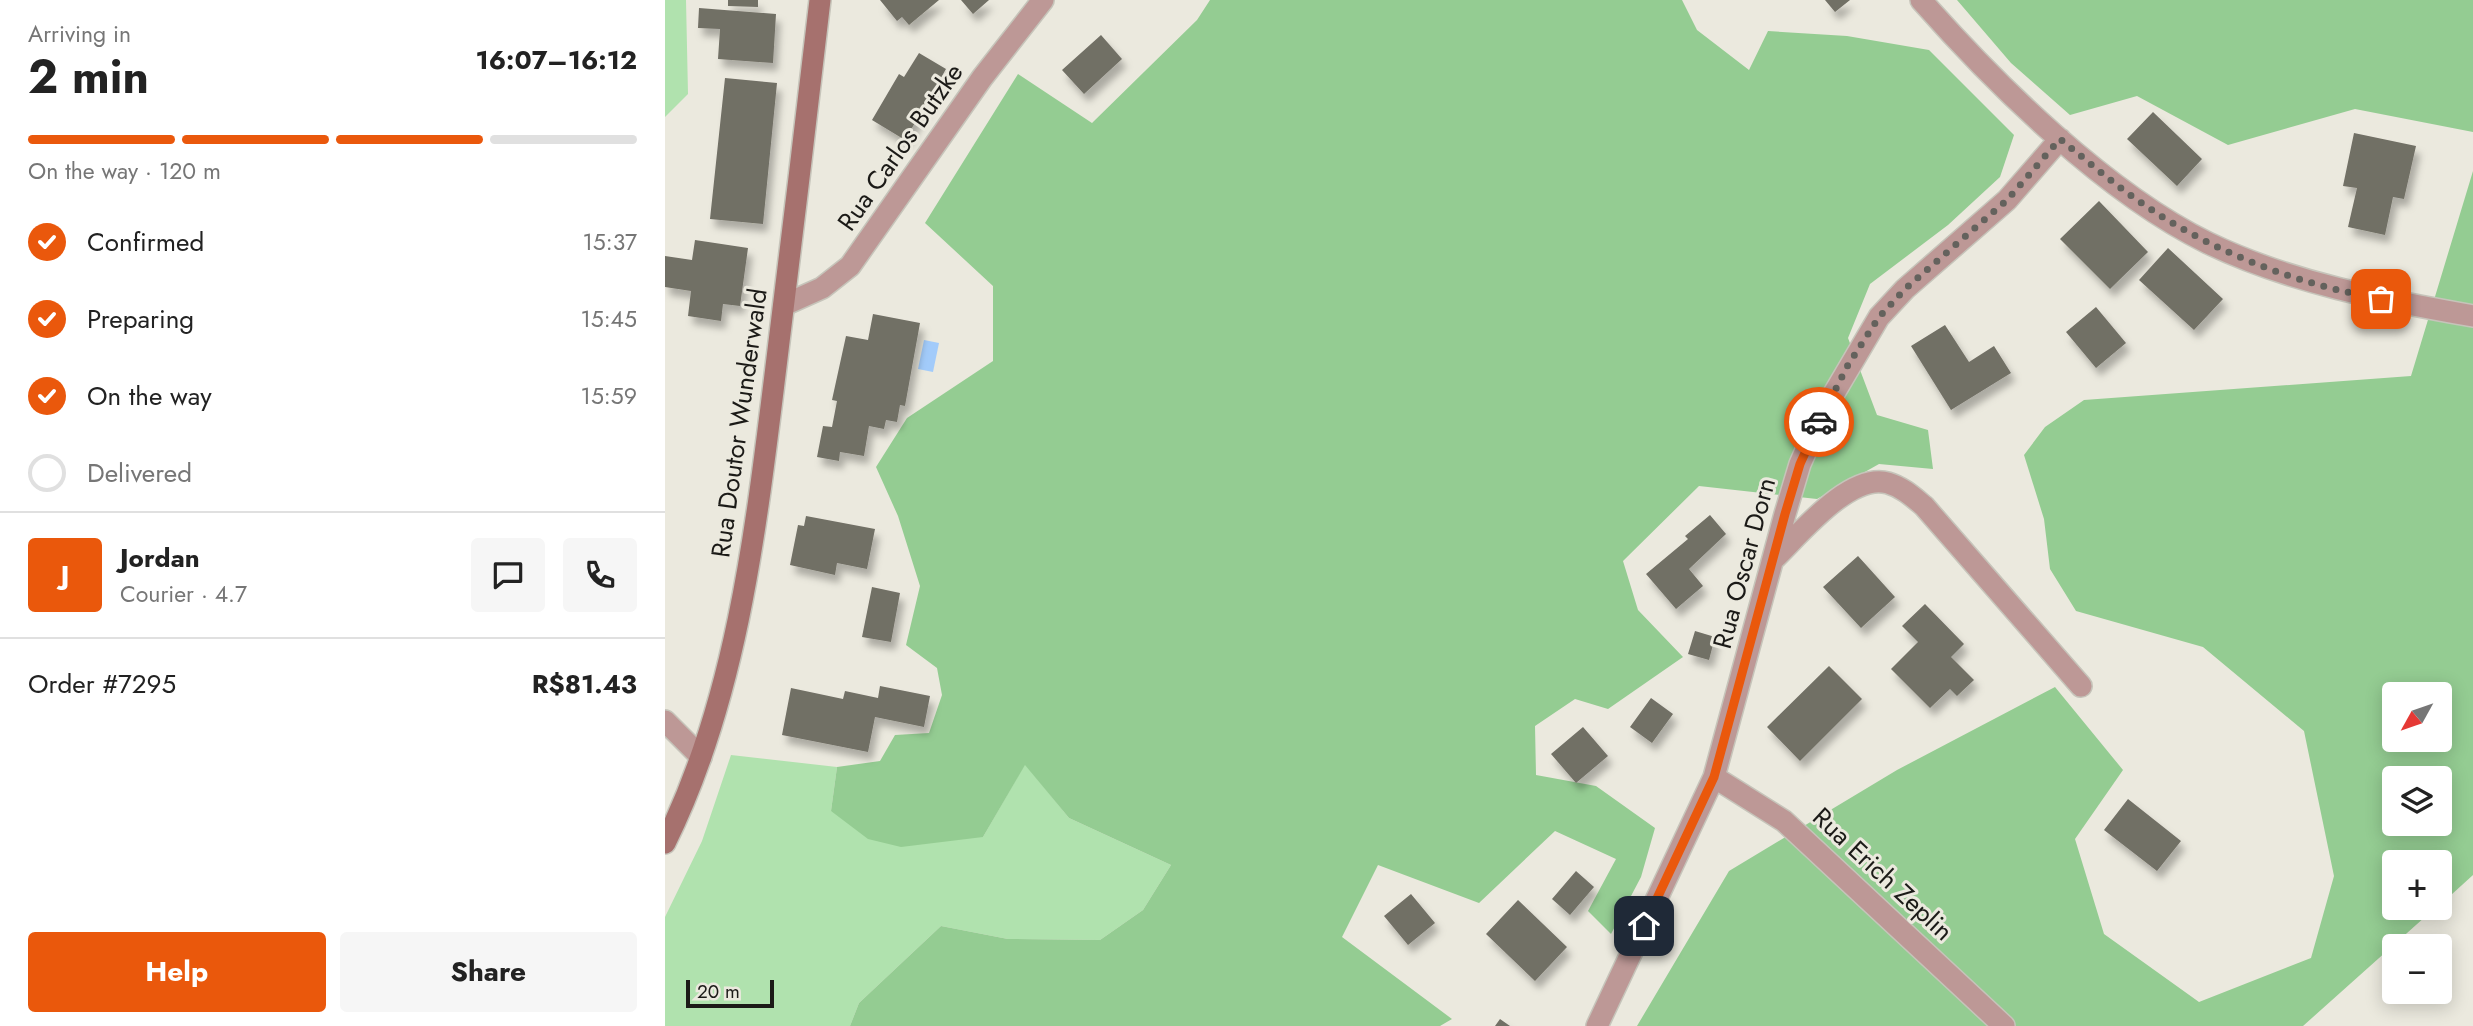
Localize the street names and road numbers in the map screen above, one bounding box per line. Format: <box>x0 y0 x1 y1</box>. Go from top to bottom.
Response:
street label: Rua Carlos Butzke <box>828 55 972 239</box>
street label: Rua Doutor Wunderwald <box>701 286 777 560</box>
street label: Rua Oscar Dorn <box>1703 473 1785 653</box>
street label: Rua Erich Zeplin <box>1804 799 1962 949</box>

